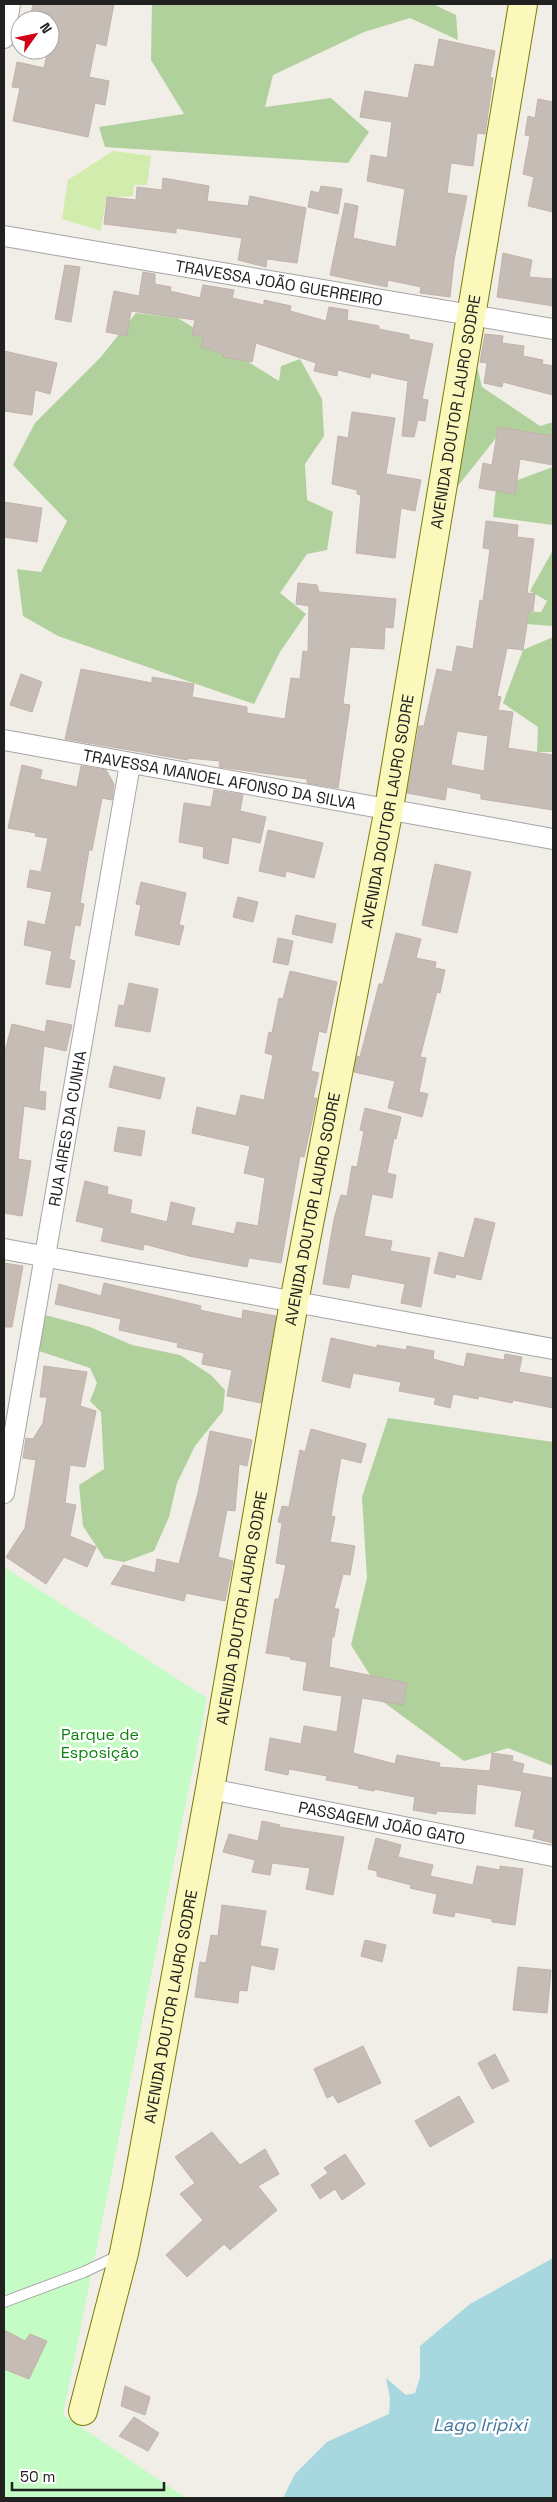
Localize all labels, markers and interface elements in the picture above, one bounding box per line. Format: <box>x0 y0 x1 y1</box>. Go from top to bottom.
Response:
north arrow <box>10 10 60 60</box>
text: N <box>36 19 56 37</box>
street label: TRAVESSA JOÃO GUERREIRO <box>174 255 384 311</box>
street label: AVENIDA DOUTOR LAURO SODRE <box>426 293 485 531</box>
street label: AVENIDA DOUTOR LAURO SODRE <box>356 693 419 930</box>
street label: TRAVESSA MANOEL AFONSO DA SILVA <box>81 744 358 814</box>
street label: RUA AIRES DA CUNHA <box>44 1049 91 1208</box>
street label: AVENIDA DOUTOR LAURO SODRE <box>280 1091 345 1327</box>
street label: AVENIDA DOUTOR LAURO SODRE <box>211 1489 272 1727</box>
park label: Parque de Esposição <box>61 1724 139 1763</box>
street label: PASSAGEM JOÃO GATO <box>296 1796 467 1850</box>
street label: AVENIDA DOUTOR LAURO SODRE <box>139 1888 202 2125</box>
water label: Lago Iripixi <box>433 2413 530 2436</box>
scale bar <box>12 2460 165 2492</box>
text: 50 m <box>20 2467 55 2486</box>

